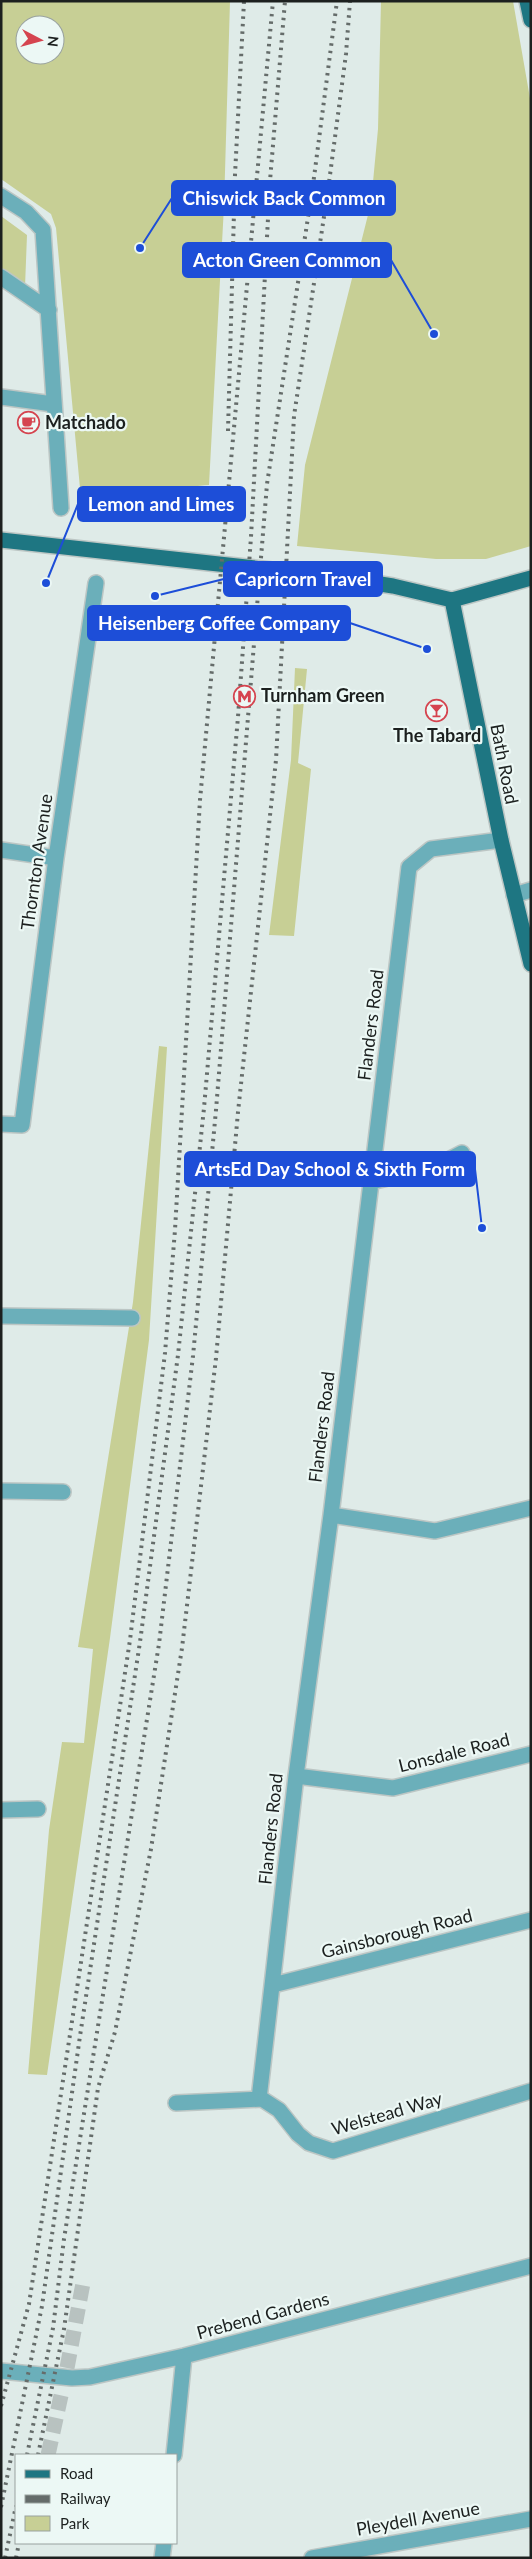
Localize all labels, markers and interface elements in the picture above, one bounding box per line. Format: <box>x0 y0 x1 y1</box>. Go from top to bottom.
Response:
north arrow <box>15 15 65 65</box>
text: N <box>44 35 62 48</box>
callout: Chiswick Back Common <box>172 181 395 215</box>
text: Chiswick Back Common <box>182 186 386 209</box>
callout: Acton Green Common <box>183 243 391 277</box>
text: Acton Green Common <box>192 248 381 271</box>
cafe icon: Matchado <box>17 411 41 435</box>
place label: Matchado <box>45 411 126 433</box>
callout: Lemon and Limes <box>78 487 245 521</box>
text: Lemon and Limes <box>88 492 234 515</box>
callout: Capricorn Travel <box>224 562 382 596</box>
text: Capricorn Travel <box>234 567 372 590</box>
callout: Heisenberg Coffee Company <box>88 606 350 640</box>
text: Heisenberg Coffee Company <box>98 611 341 634</box>
metro station icon: Turnham Green <box>233 684 257 708</box>
place label: Turnham Green <box>261 684 385 706</box>
bar icon: The Tabard <box>425 699 449 723</box>
street label: Bath Road <box>486 722 524 806</box>
place label: The Tabard <box>393 724 481 746</box>
street label: Thornton Avenue <box>16 792 56 931</box>
street label: Flanders Road <box>352 968 388 1082</box>
callout: ArtsEd Day School & Sixth Form <box>185 1152 475 1186</box>
text: ArtsEd Day School & Sixth Form <box>194 1157 465 1180</box>
street label: Flanders Road <box>303 1370 339 1484</box>
street label: Lonsdale Road <box>396 1728 512 1776</box>
street label: Flanders Road <box>253 1772 287 1886</box>
street label: Gainsborough Road <box>319 1904 475 1962</box>
street label: Welstead Way <box>329 2087 445 2139</box>
street label: Prebend Gardens <box>194 2287 332 2343</box>
legend <box>15 2454 178 2544</box>
text: Road <box>60 2464 93 2482</box>
text: Railway <box>60 2489 111 2507</box>
street label: Pleydell Avenue <box>354 2496 481 2540</box>
text: Park <box>60 2514 90 2532</box>

